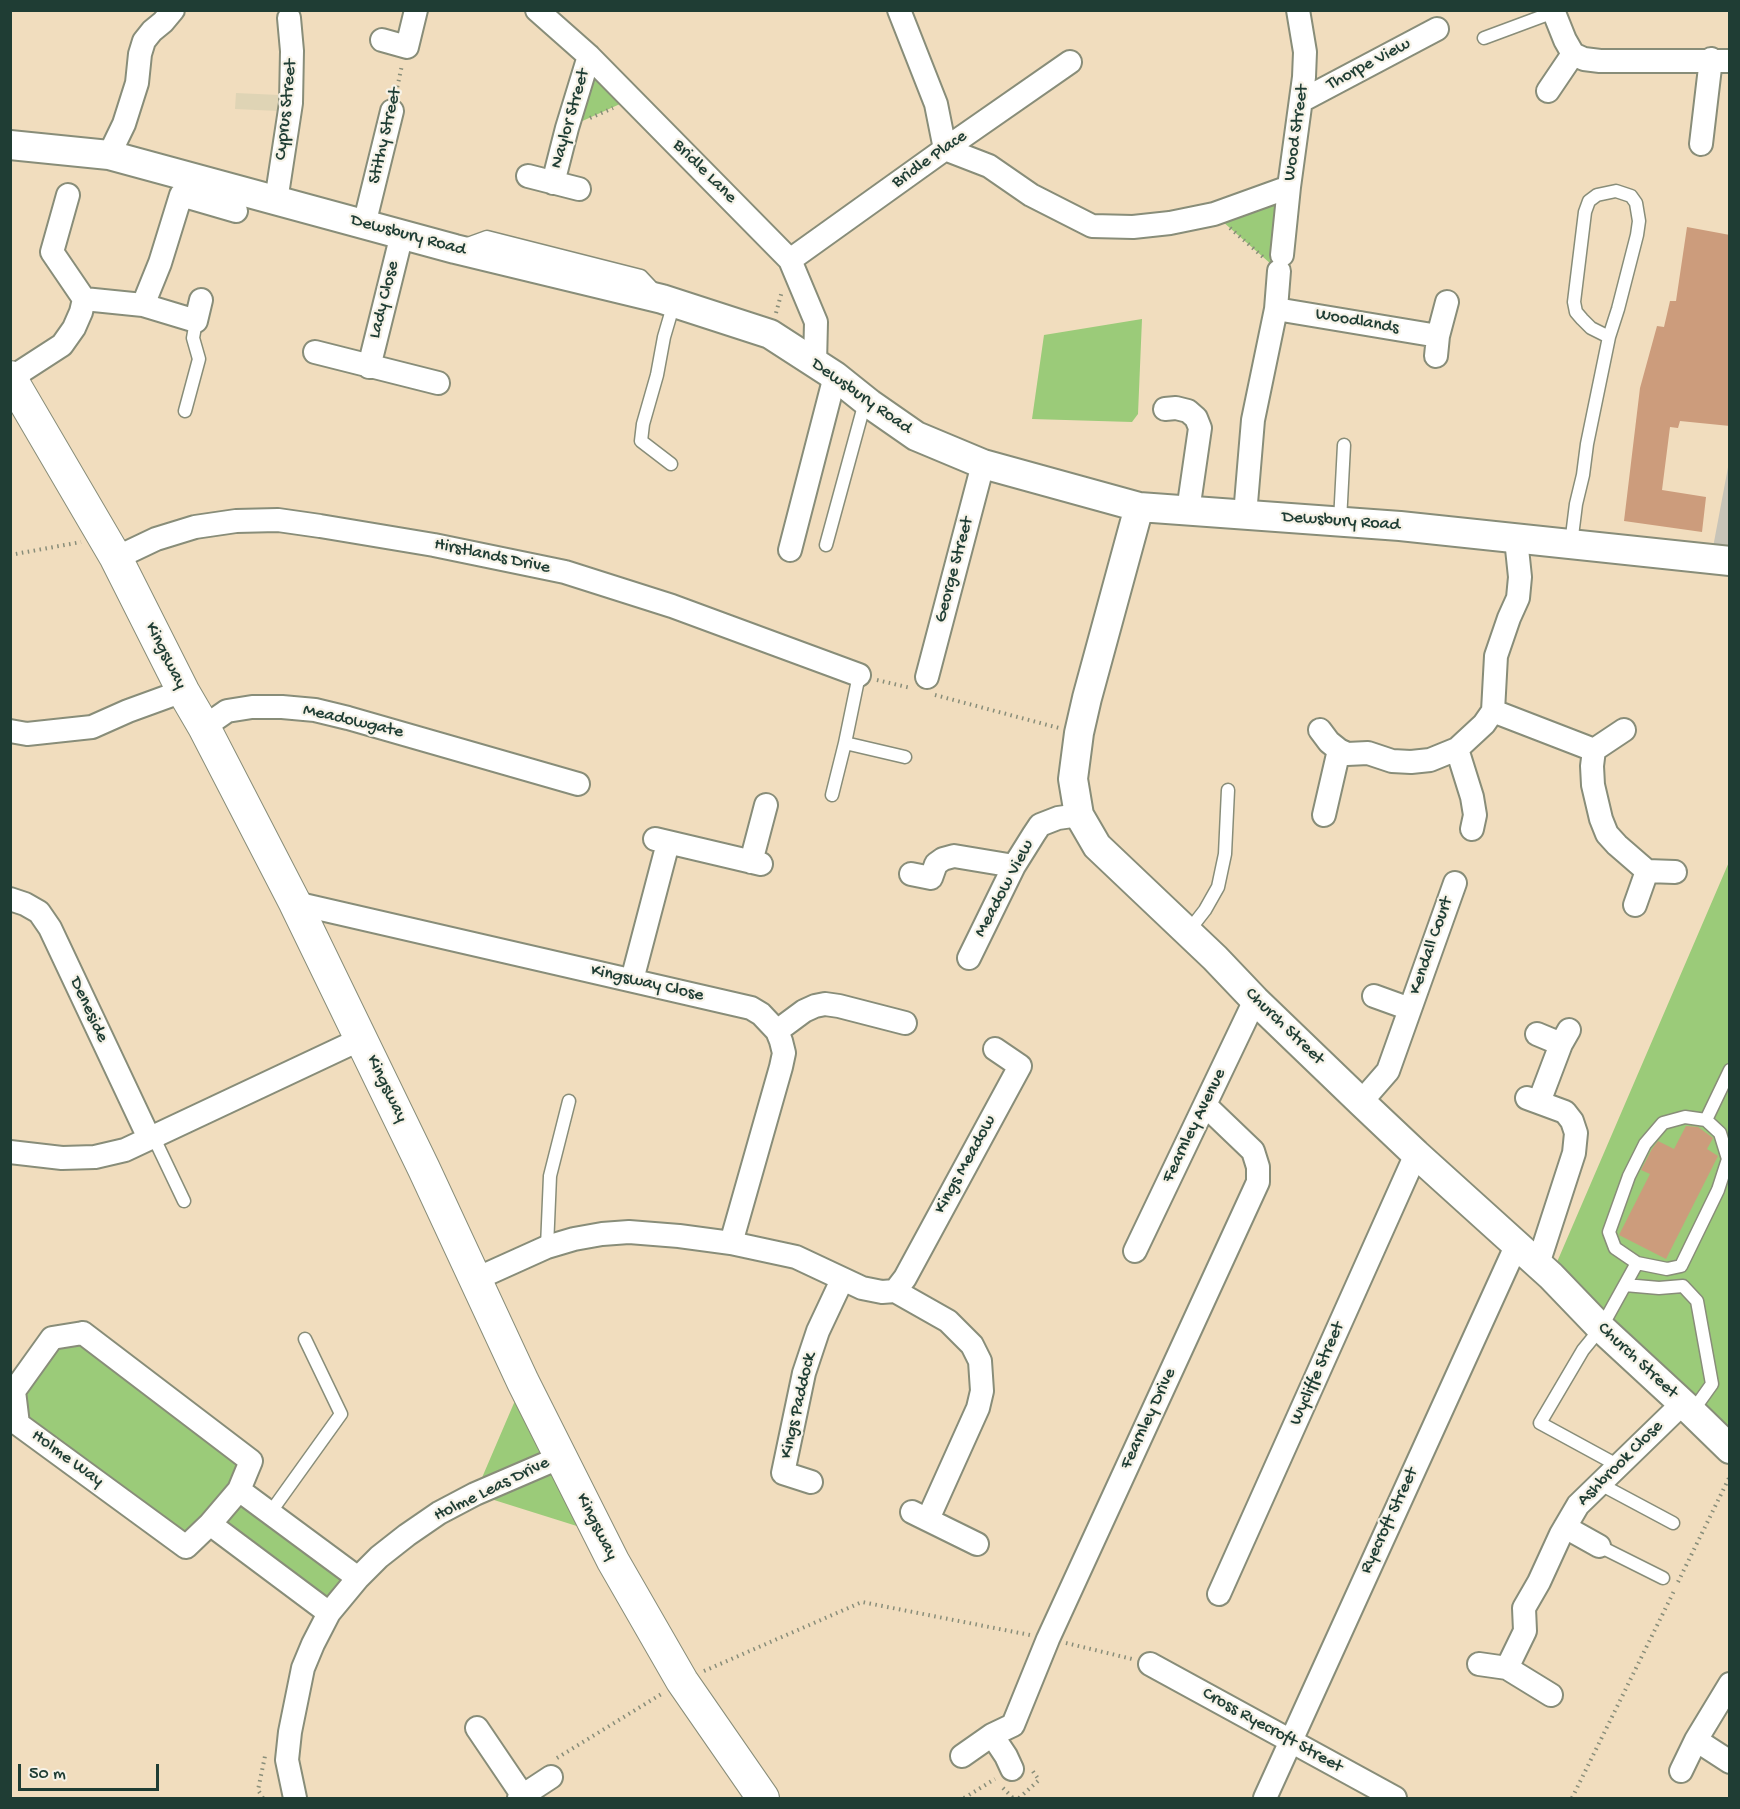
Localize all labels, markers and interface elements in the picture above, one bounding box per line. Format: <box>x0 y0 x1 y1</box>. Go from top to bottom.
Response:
street label: Thorpe View <box>1323 34 1415 96</box>
street label: Cyprus Street <box>271 59 303 161</box>
street label: Naylor Street <box>546 67 596 171</box>
street label: Wood Street <box>1280 84 1314 182</box>
street label: Stithy Street <box>364 86 408 186</box>
street label: Bridle Place <box>888 126 972 194</box>
street label: Bridle Lane <box>667 135 741 209</box>
street label: Dewsbury Road <box>348 210 468 262</box>
street label: Lady Close <box>365 259 405 341</box>
street label: Woodlands <box>1314 304 1400 340</box>
street label: Dewsbury Road <box>806 354 916 440</box>
street label: Dewsbury Road <box>1281 507 1401 537</box>
street label: George Street <box>931 515 979 625</box>
street label: Hirstlands Drive <box>432 534 552 580</box>
street label: Kingsway <box>139 619 191 693</box>
street label: Meadowgate <box>301 700 405 744</box>
street label: Meadow View <box>970 837 1040 941</box>
street label: Kendall Court <box>1405 894 1459 998</box>
street label: Kingsway Close <box>588 961 706 1007</box>
street label: Deneside <box>64 974 112 1046</box>
street label: Church Street <box>1240 984 1328 1070</box>
street label: Kingsway <box>361 1052 411 1126</box>
street label: Fearnley Avenue <box>1158 1066 1232 1186</box>
street label: Kings Meadow <box>930 1112 1002 1218</box>
street label: Church Street <box>1592 1318 1682 1404</box>
street label: Wycliffe Street <box>1286 1319 1350 1429</box>
street label: Kings Paddock <box>776 1351 822 1461</box>
street label: Fearnley Drive <box>1116 1365 1182 1473</box>
street label: Ashbrook Close <box>1574 1417 1668 1511</box>
street label: Holme Way <box>27 1426 107 1492</box>
street label: Holme Leas Drive <box>431 1453 553 1527</box>
street label: Ryecroft Street <box>1356 1465 1424 1577</box>
street label: Kingsway <box>570 1490 622 1564</box>
street label: Cross Ryecroft Street <box>1198 1683 1346 1779</box>
scale bar <box>21 1752 162 1790</box>
text: 50 m <box>29 1764 66 1785</box>

